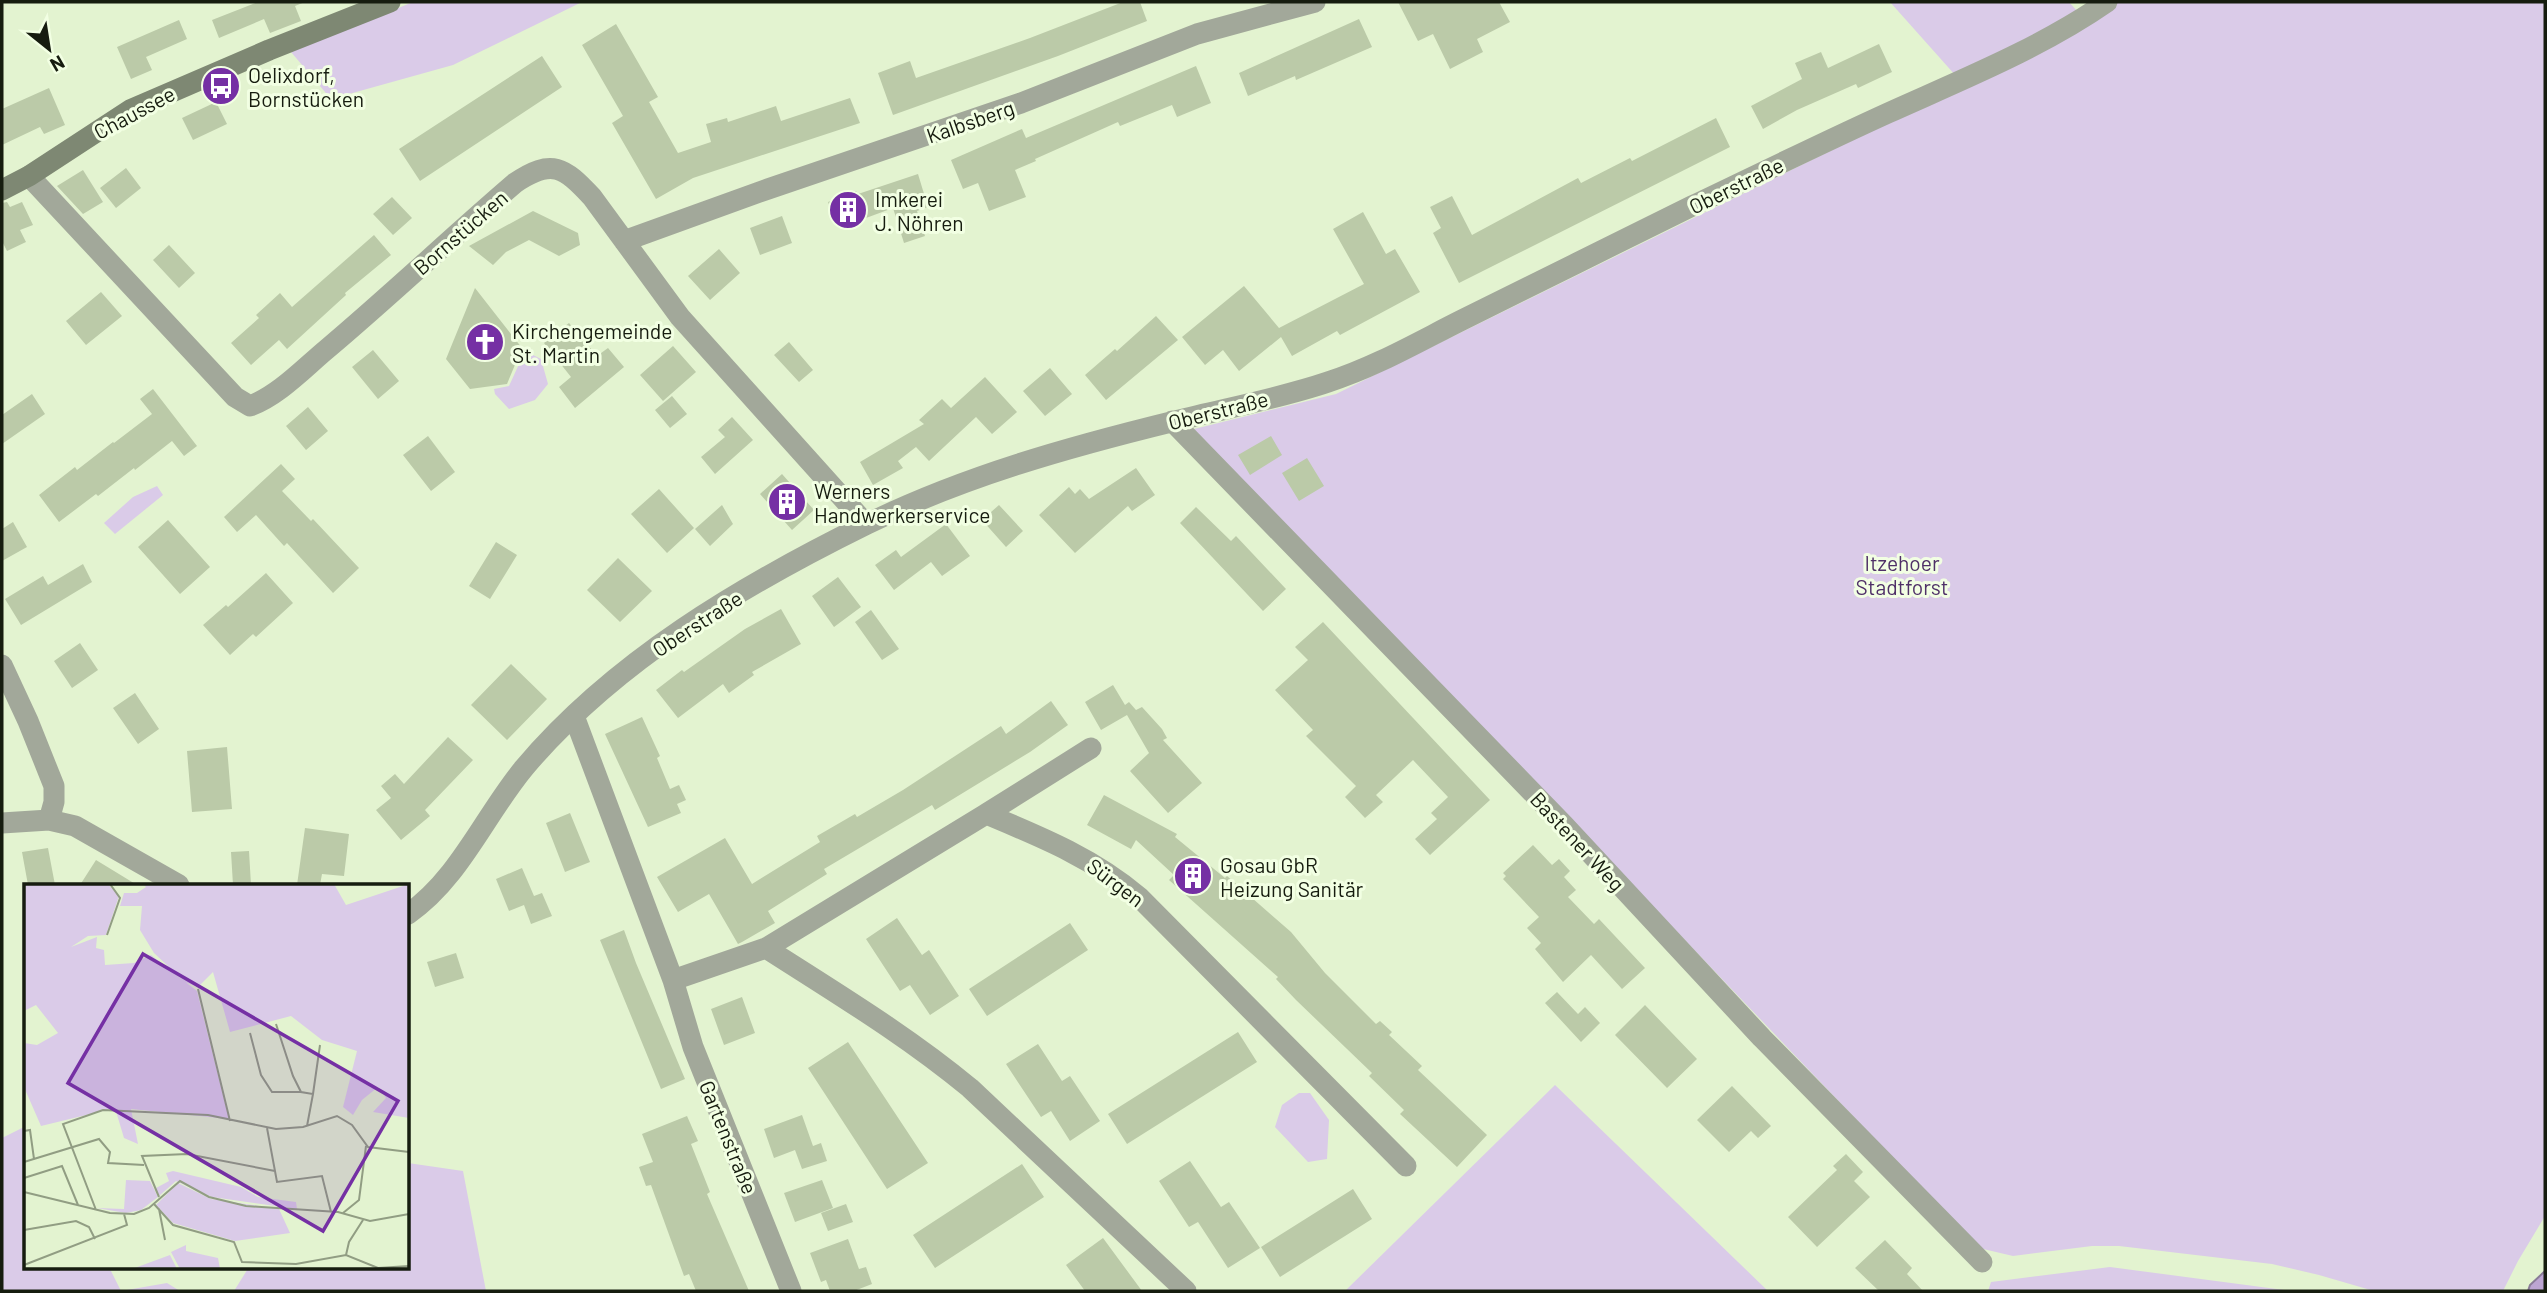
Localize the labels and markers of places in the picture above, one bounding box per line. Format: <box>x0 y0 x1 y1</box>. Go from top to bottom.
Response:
place label: Oelixdorf, Bornstücken <box>248 62 364 111</box>
bus stop icon: Oelixdorf, Bornstücken <box>200 65 242 107</box>
place label: Imkerei J. Nöhren <box>875 186 964 235</box>
building icon: Imkerei J. Nöhren <box>827 189 869 231</box>
place label: Kirchengemeinde St. Martin <box>512 318 672 367</box>
church icon: Kirchengemeinde St. Martin <box>464 321 506 363</box>
place label: Werners Handwerkerservice <box>814 478 991 527</box>
building icon: Werners Handwerkerservice <box>766 481 808 523</box>
place label: Gosau GbR Heizung Sanitär <box>1220 852 1364 901</box>
building icon: Gosau GbR Heizung Sanitär <box>1172 855 1214 897</box>

